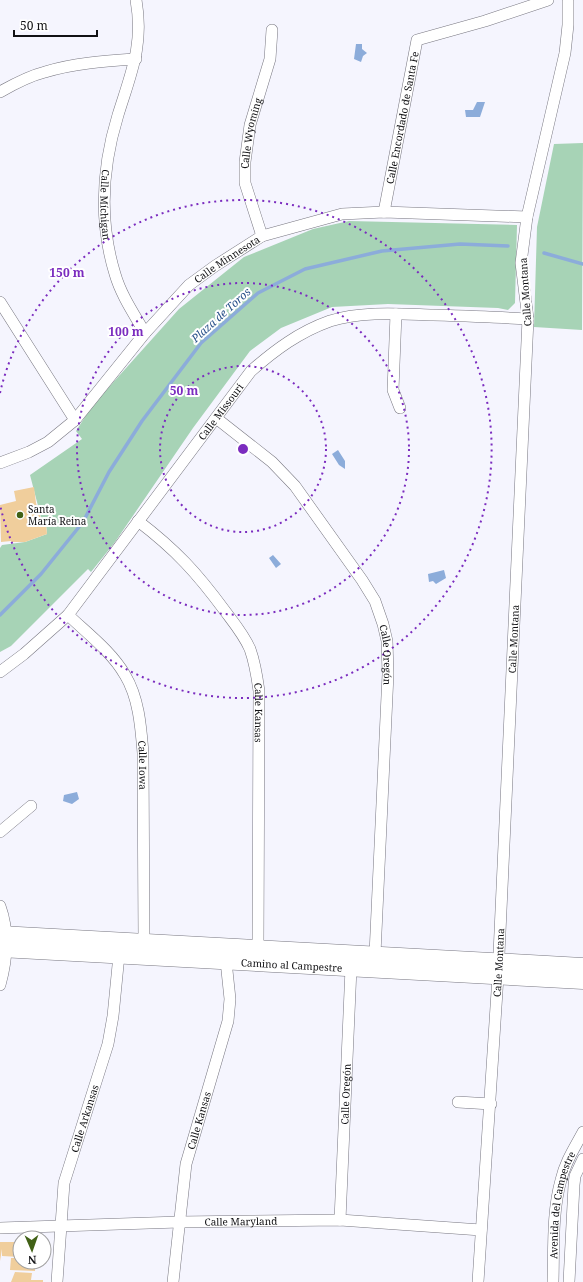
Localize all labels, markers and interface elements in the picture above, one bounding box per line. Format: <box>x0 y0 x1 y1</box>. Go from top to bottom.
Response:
scale bar <box>14 12 97 38</box>
text: 50 m <box>20 17 48 34</box>
street label: Calle Encordado de Santa Fe <box>383 50 422 185</box>
street label: Calle Wyoming <box>238 95 265 169</box>
street label: Calle Míchigan <box>97 169 114 241</box>
street label: Calle Minnesota <box>191 232 263 286</box>
street label: Calle Montana <box>516 257 534 327</box>
text: 150 m <box>49 264 85 281</box>
water label: Plaza de Toros <box>187 284 254 346</box>
text: 100 m <box>108 323 144 340</box>
street label: Calle Missouri <box>195 380 247 443</box>
text: 50 m <box>170 382 198 399</box>
centre of rings <box>236 442 250 456</box>
place label: Santa María Reina <box>28 502 87 528</box>
marker: Santa María Reina <box>15 510 25 520</box>
street label: Calle Montana <box>505 604 522 674</box>
street label: Calle Oregón <box>376 623 395 686</box>
street label: Calle Kansas <box>251 682 266 743</box>
street label: Calle Iowa <box>135 740 150 790</box>
street label: Calle Montana <box>490 928 507 997</box>
street label: Camino al Campestre <box>241 955 343 975</box>
street label: Calle Oregón <box>337 1063 354 1125</box>
street label: Calle Arkansas <box>67 1082 102 1154</box>
street label: Calle Kansas <box>184 1089 214 1151</box>
street label: Avenida del Campestre <box>546 1149 578 1259</box>
street label: Calle Maryland <box>204 1214 277 1229</box>
north arrow <box>12 1230 52 1270</box>
text: N <box>27 1253 37 1268</box>

